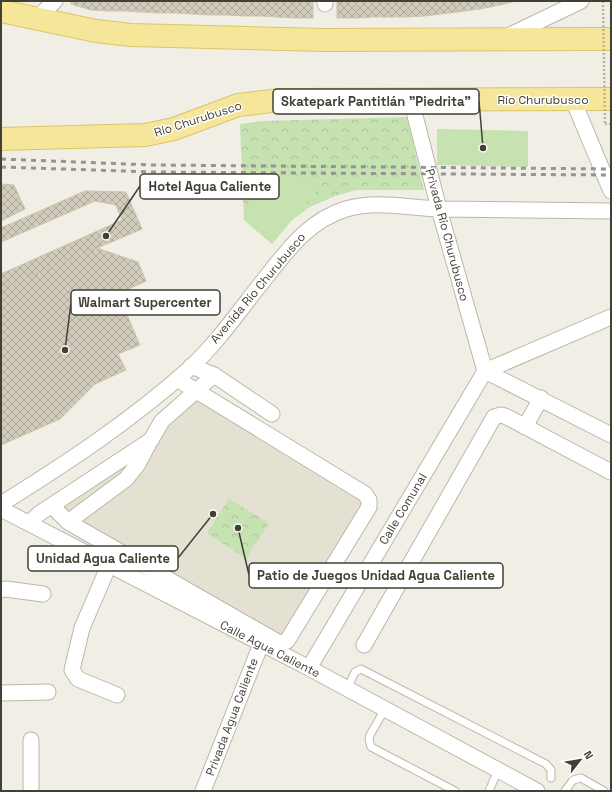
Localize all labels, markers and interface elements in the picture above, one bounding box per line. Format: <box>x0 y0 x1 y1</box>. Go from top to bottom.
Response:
callout: Skatepark Pantitlán "Piedrita" <box>273 89 479 114</box>
street label: Río Churubusco <box>497 92 589 108</box>
text: Skatepark Pantitlán "Piedrita" <box>281 93 471 110</box>
street label: Río Churubusco <box>152 97 244 141</box>
street label: Privada Río Churubusco <box>422 167 472 303</box>
callout: Hotel Agua Caliente <box>140 174 279 199</box>
text: Hotel Agua Caliente <box>149 178 271 195</box>
street label: Avenida Río Churubusco <box>207 229 309 347</box>
callout: Walmart Supercenter <box>71 290 220 315</box>
text: Walmart Supercenter <box>78 294 212 311</box>
street label: Calle Comunal <box>375 470 431 548</box>
callout: Unidad Agua Caliente <box>28 546 178 571</box>
text: Unidad Agua Caliente <box>36 550 170 567</box>
callout: Patio de Juegos Unidad Agua Caliente <box>249 563 503 588</box>
text: Patio de Juegos Unidad Agua Caliente <box>257 567 495 584</box>
street label: Calle Agua Caliente <box>217 617 323 681</box>
street label: Privada Agua Caliente <box>202 656 262 778</box>
north arrow <box>560 740 600 780</box>
text: N <box>581 748 596 762</box>

